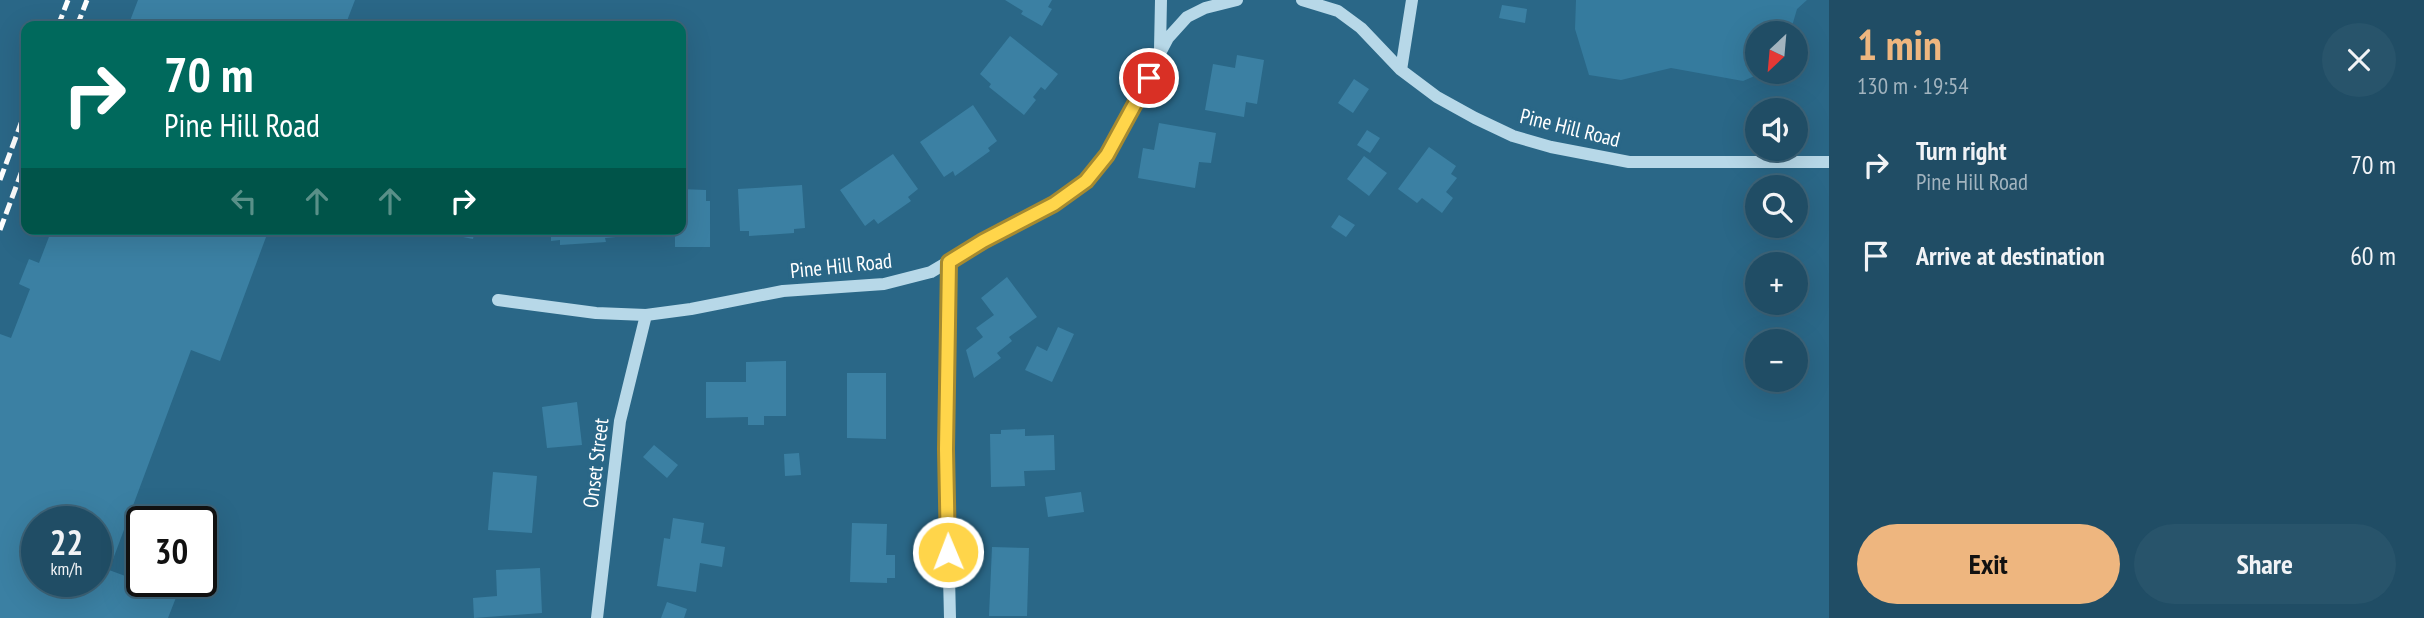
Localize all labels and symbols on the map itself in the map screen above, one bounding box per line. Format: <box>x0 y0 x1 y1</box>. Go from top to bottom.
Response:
north arrow <box>1745 21 1808 84</box>
pin <box>1119 48 1179 108</box>
street label: Pine Hill Road <box>1517 102 1623 153</box>
street label: Pine Hill Road <box>789 247 893 284</box>
street label: Onset Street <box>577 416 614 509</box>
speed limit sign: 30 <box>126 506 217 597</box>
position arrow <box>911 515 985 589</box>

